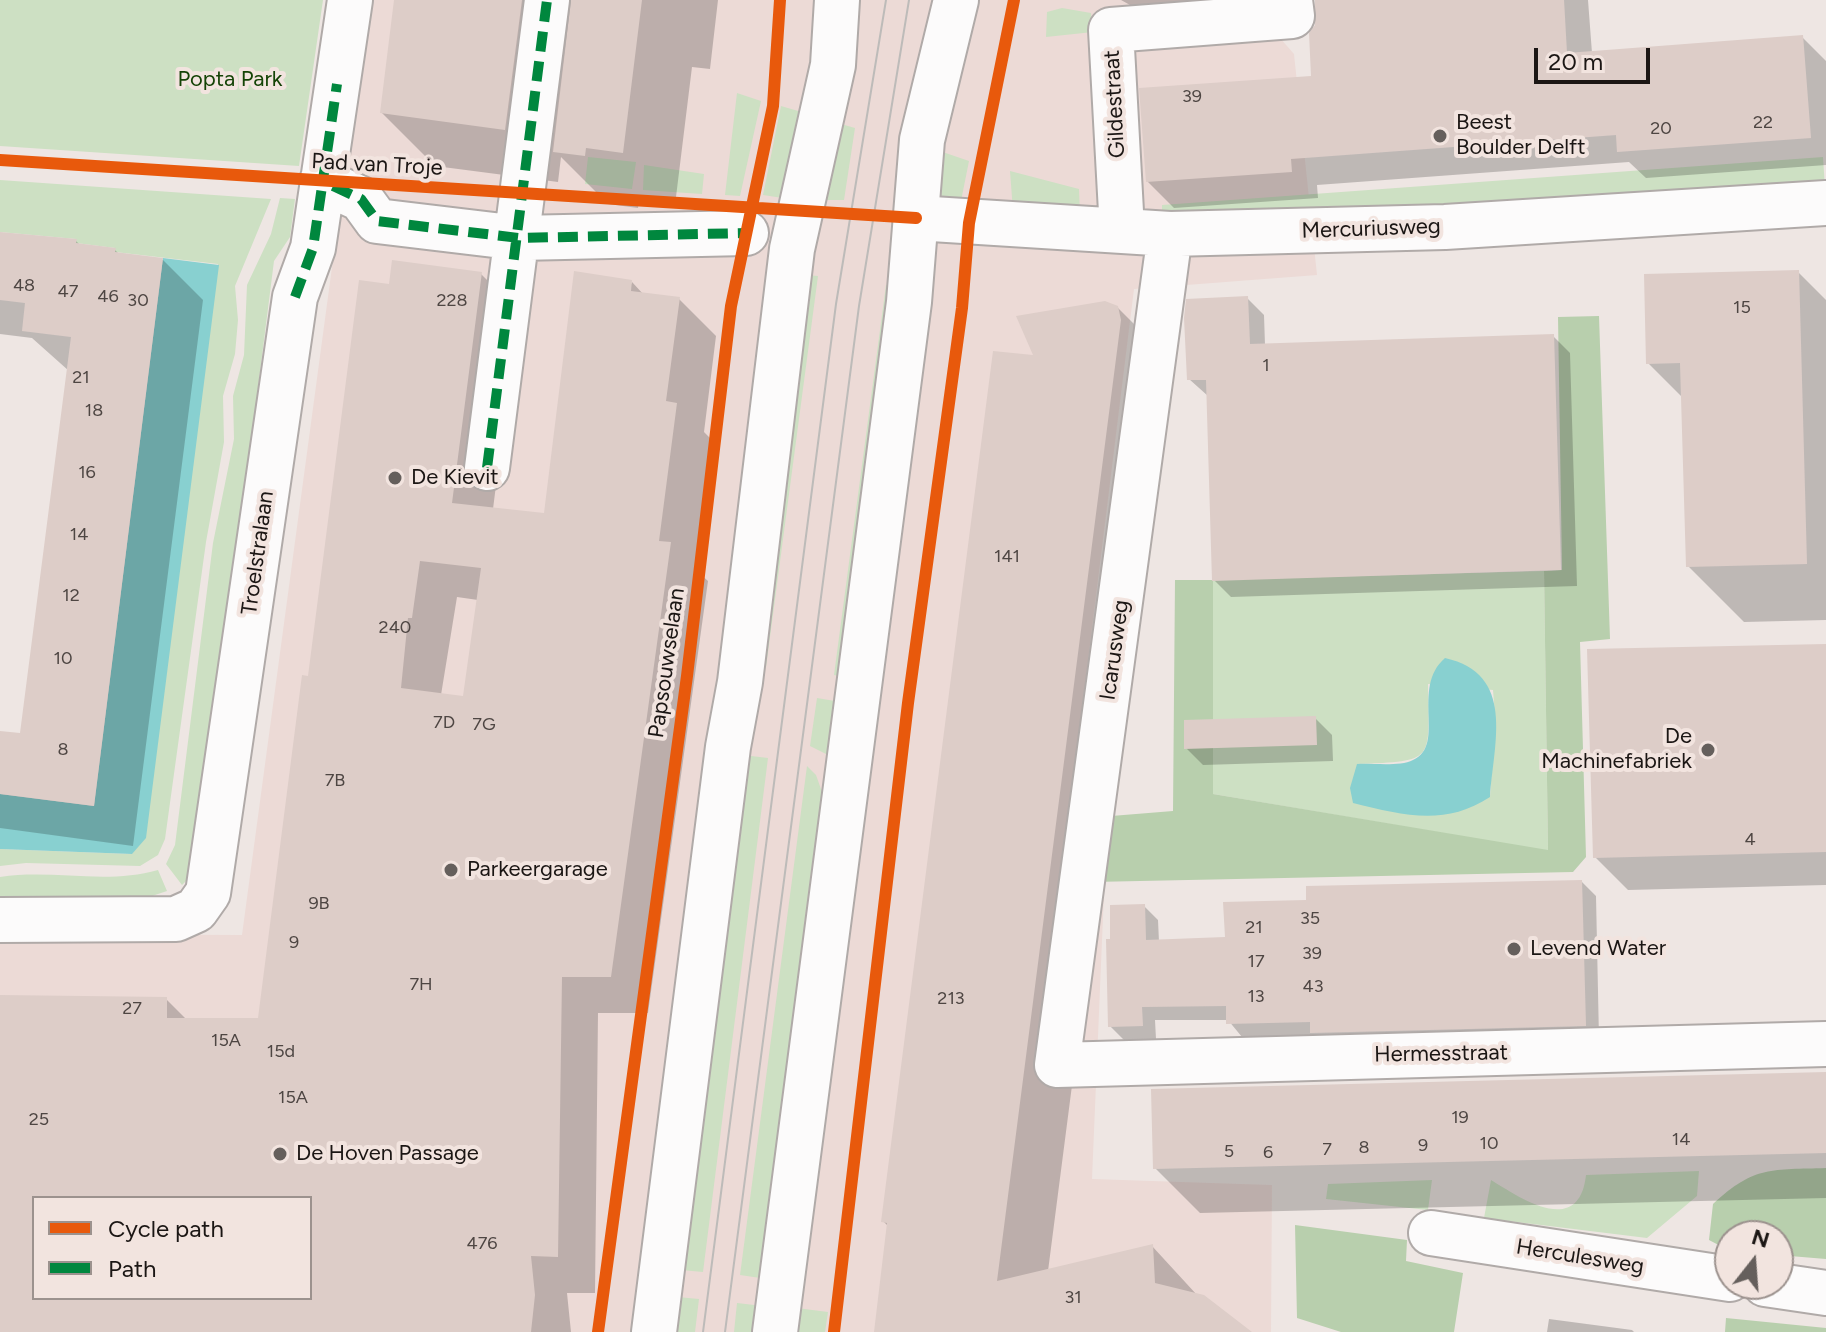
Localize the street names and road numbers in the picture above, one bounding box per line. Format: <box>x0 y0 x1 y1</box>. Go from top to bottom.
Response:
street label: Gildestraat <box>1099 49 1131 159</box>
street label: Pad van Troje <box>311 148 443 182</box>
street label: Mercuriusweg <box>1301 213 1441 245</box>
street label: Troelstralaan <box>236 489 280 617</box>
street label: Papsouwselaan <box>643 586 691 740</box>
street label: Icarusweg <box>1095 598 1135 702</box>
street label: Hermesstraat <box>1374 1040 1508 1068</box>
street label: Herculesweg <box>1514 1234 1646 1280</box>

